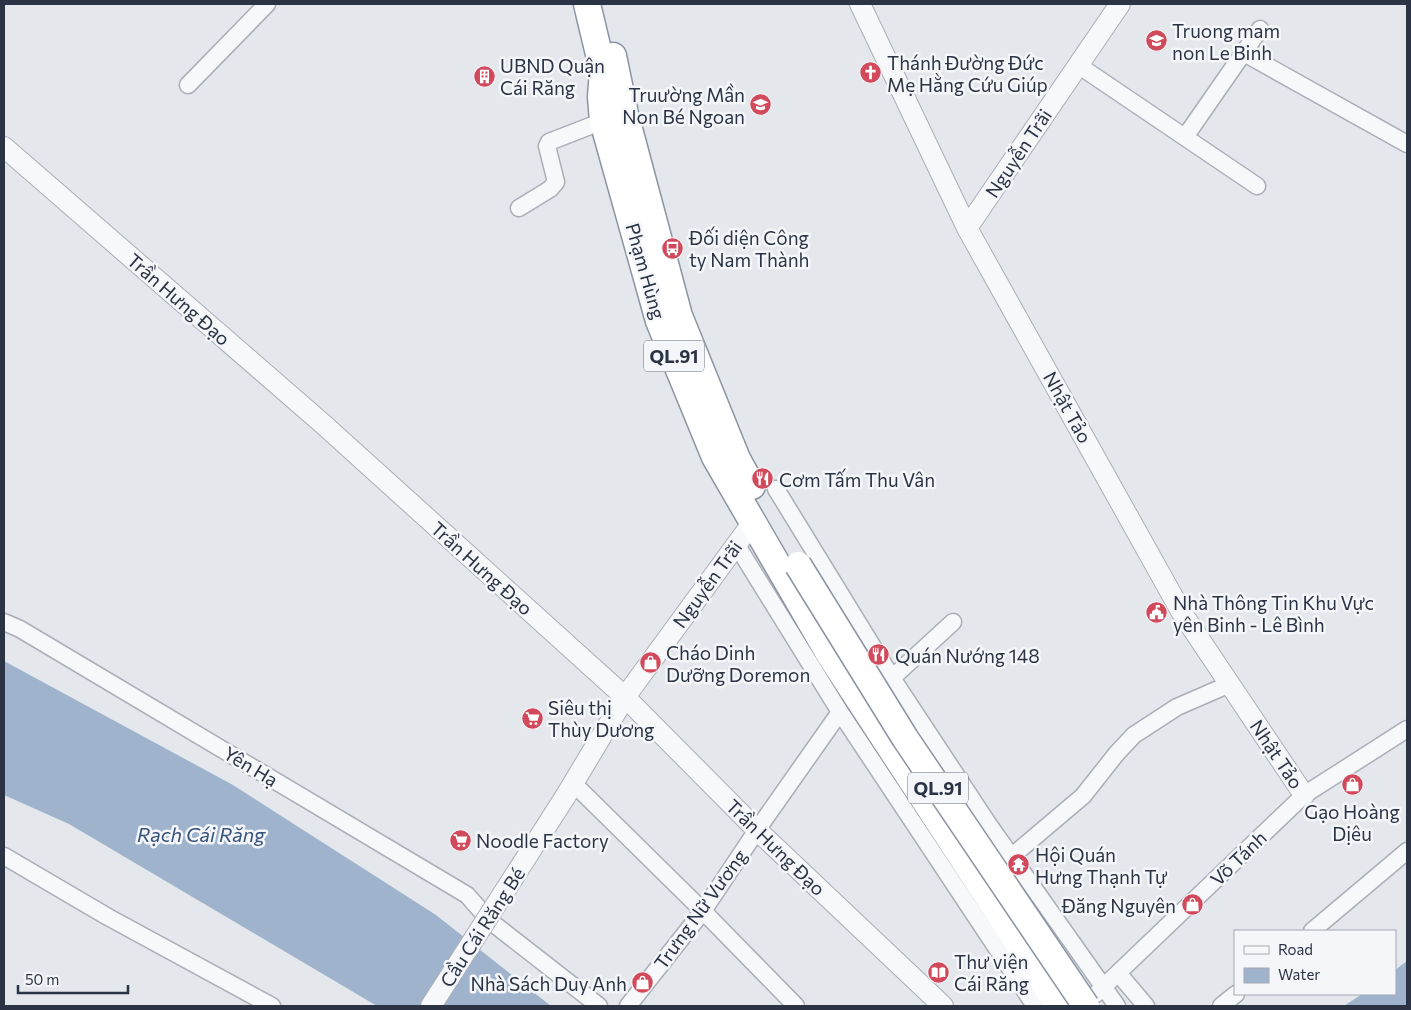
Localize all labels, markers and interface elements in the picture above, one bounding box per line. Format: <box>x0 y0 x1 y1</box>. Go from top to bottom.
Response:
place label: Truong mam non Le Binh <box>1172 19 1280 64</box>
school or university icon: Truong mam non Le Binh <box>1144 29 1168 53</box>
place label: Thánh Đường Đức Mẹ Hằng Cứu Giúp <box>887 51 1048 96</box>
place label: UBND Quận Cái Răng <box>500 54 605 99</box>
church icon: Thánh Đường Đức Mẹ Hằng Cứu Giúp <box>859 61 883 85</box>
building icon: UBND Quận Cái Răng <box>472 64 496 88</box>
place label: Truường Mần Non Bé Ngoan <box>622 83 745 128</box>
school or university icon: Truường Mần Non Bé Ngoan <box>749 93 773 117</box>
street label: Nguyễn Trãi <box>980 104 1056 202</box>
street label: Phạm Hùng <box>621 220 671 322</box>
place label: Đối diện Công ty Nam Thành <box>688 226 809 271</box>
bus stop icon: Đối diện Công ty Nam Thành <box>661 236 685 260</box>
street label: Trần Hưng Đạo <box>123 248 235 350</box>
road number: QL.91 <box>644 341 704 372</box>
street label: Nhật Tảo <box>1039 367 1097 447</box>
restaurant icon: Cơm Tấm Thu Vân <box>751 467 775 491</box>
place label: Cơm Tấm Thu Vân <box>779 468 935 491</box>
street label: Trần Hưng Đạo <box>426 516 538 620</box>
street label: Nguyễn Trãi <box>668 536 746 632</box>
place label: Nhà Thông Tin Khu Vực yên Binh - Lê Bình <box>1173 591 1374 636</box>
public building icon: Nhà Thông Tin Khu Vực yên Binh - Lê Bình <box>1145 601 1169 625</box>
place label: Cháo Dinh Dưỡng Doremon <box>666 641 810 686</box>
restaurant icon: Quán Nướng 148 <box>867 643 891 667</box>
place label: Quán Nướng 148 <box>895 644 1040 667</box>
shop icon: Cháo Dinh Dưỡng Doremon <box>638 651 662 675</box>
place label: Siêu thị Thùy Dương <box>548 696 654 741</box>
supermarket icon: Siêu thị Thùy Dương <box>520 706 544 730</box>
street label: Nhật Tảo <box>1246 715 1308 793</box>
street label: Yên Hạ <box>220 741 282 791</box>
road number: QL.91 <box>908 772 968 804</box>
shop icon: Gạo Hoàng Dịêu <box>1340 773 1364 797</box>
street label: Trần Hưng Đạo <box>722 794 830 900</box>
place label: Gạo Hoàng Dịêu <box>1304 800 1400 845</box>
water label: Rạch Cái Răng <box>137 822 266 846</box>
street label: Võ Tánh <box>1205 826 1271 890</box>
supermarket icon: Noodle Factory <box>448 828 472 852</box>
place label: Noodle Factory <box>476 829 609 852</box>
place label: Hội Quán Hưng Thạnh Tự <box>1035 843 1168 888</box>
street label: Trưng Nữ Vương <box>649 845 751 973</box>
temple icon: Hội Quán Hưng Thạnh Tự <box>1007 853 1031 877</box>
street label: Cầu Cái Răng Bé <box>435 863 529 991</box>
shop icon: Đăng Nguyên <box>1180 893 1204 917</box>
place label: Đăng Nguyên <box>1061 894 1176 917</box>
legend <box>1234 930 1396 995</box>
text: Road <box>1278 940 1313 958</box>
place label: Thư viện Cái Răng <box>954 950 1029 995</box>
library icon: Thư viện Cái Răng <box>926 960 950 984</box>
scale bar <box>18 962 128 994</box>
text: Water <box>1278 965 1320 983</box>
text: 50 m <box>25 970 59 988</box>
shop icon: Nhà Sách Duy Anh <box>631 971 655 995</box>
place label: Nhà Sách Duy Anh <box>470 972 627 995</box>

